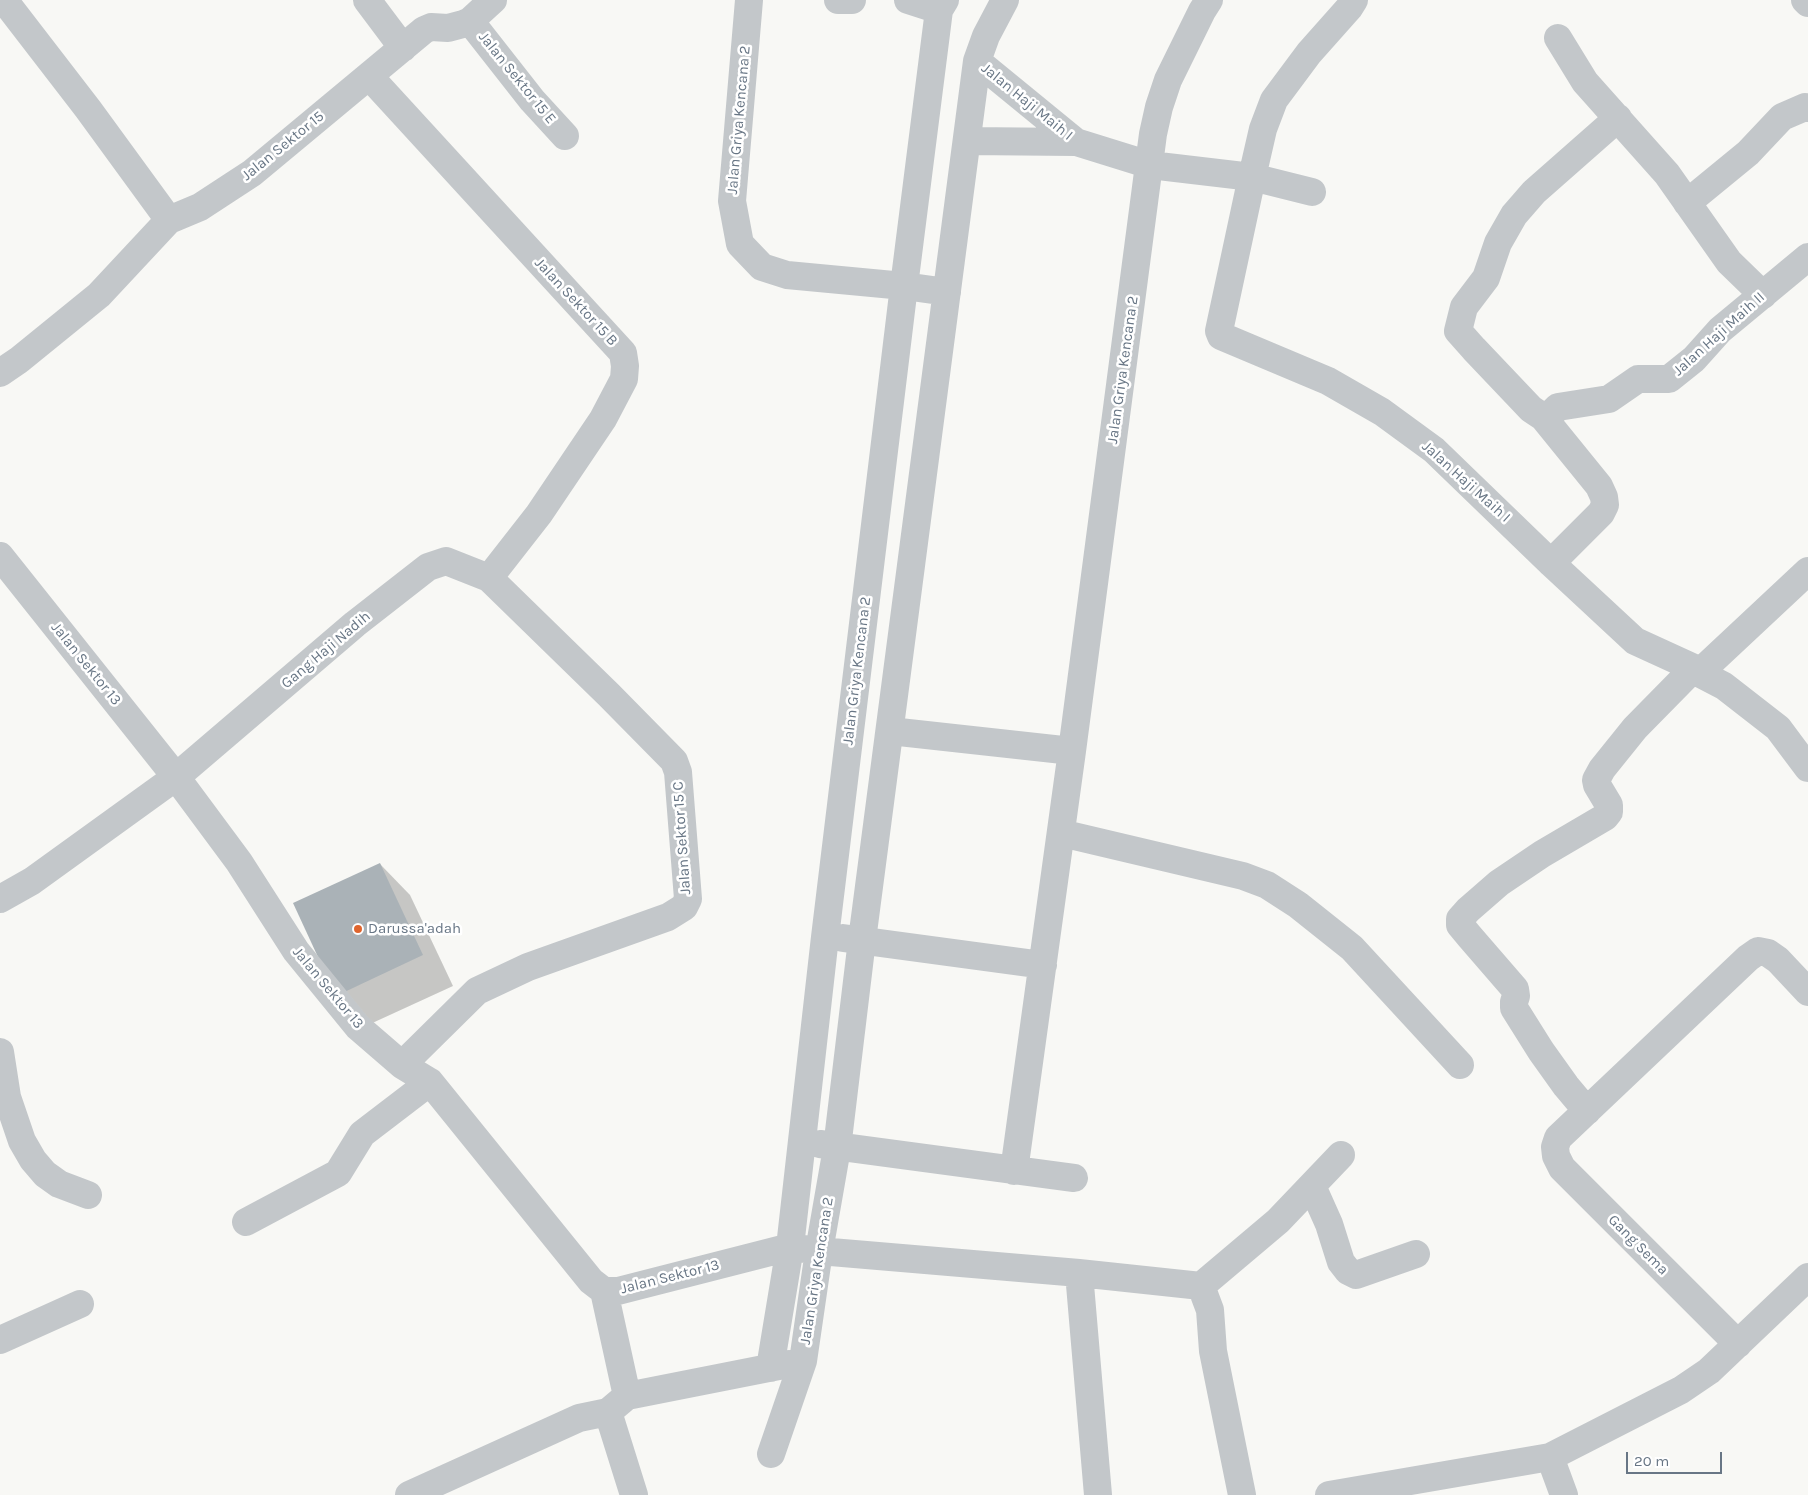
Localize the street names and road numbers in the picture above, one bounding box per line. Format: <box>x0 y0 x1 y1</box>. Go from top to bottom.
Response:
street label: Jalan Sektor 15 E <box>474 28 560 128</box>
street label: Jalan Griya Kencana 2 <box>724 45 754 195</box>
street label: Jalan Haji Maih I <box>978 60 1076 144</box>
street label: Jalan Sektor 15 <box>238 107 328 185</box>
street label: Jalan Sektor 15 B <box>531 254 621 350</box>
street label: Jalan Haji Maih II <box>1670 288 1768 380</box>
street label: Jalan Griya Kencana 2 <box>1104 295 1142 445</box>
street label: Jalan Haji Maih I <box>1418 438 1514 526</box>
street label: Jalan Griya Kencana 2 <box>839 596 875 746</box>
street label: Gang Haji Nadih <box>278 607 374 693</box>
street label: Jalan Sektor 13 <box>47 619 125 709</box>
street label: Jalan Sektor 15 C <box>669 781 695 895</box>
street label: Jalan Sektor 13 <box>289 943 367 1033</box>
street label: Jalan Griya Kencana 2 <box>796 1196 838 1346</box>
street label: Gang Sema <box>1604 1211 1672 1279</box>
street label: Jalan Sektor 13 <box>619 1256 721 1298</box>

